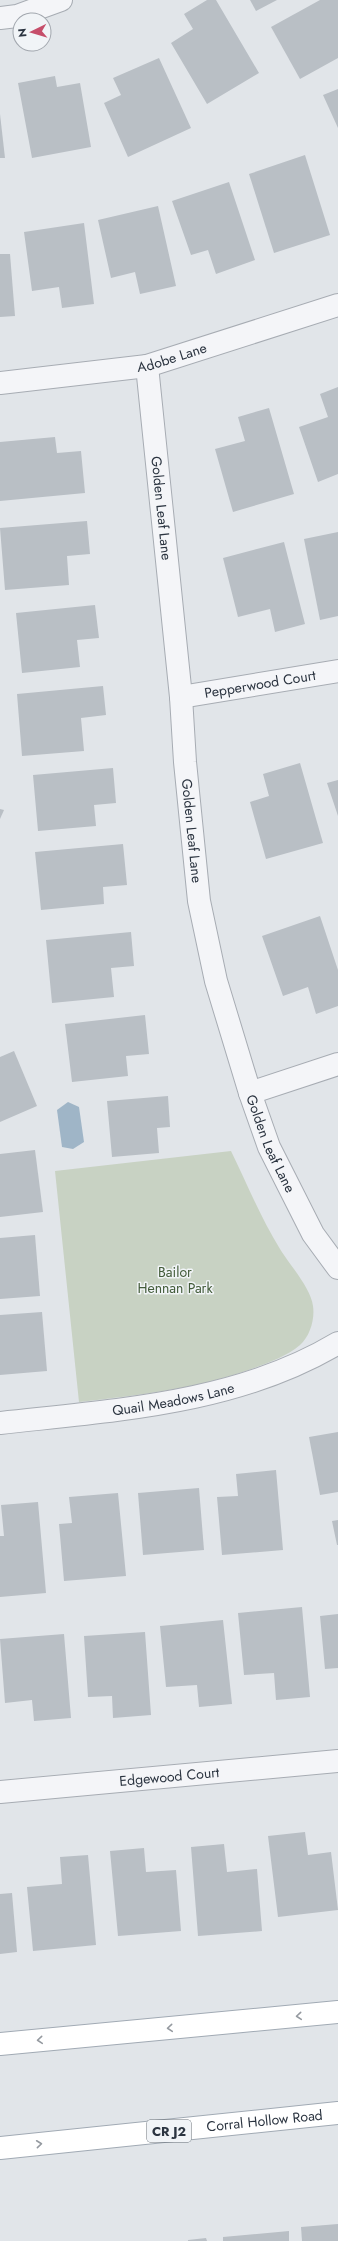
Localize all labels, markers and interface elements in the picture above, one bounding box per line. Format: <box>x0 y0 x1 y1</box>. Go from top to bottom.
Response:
north arrow <box>12 12 52 52</box>
text: N <box>14 28 30 38</box>
street label: Adobe Lane <box>136 338 209 377</box>
street label: Golden Leaf Lane <box>146 455 177 561</box>
street label: Pepperwood Court <box>203 665 318 703</box>
street label: Golden Leaf Lane <box>177 778 207 884</box>
street label: Golden Leaf Lane <box>241 1092 300 1196</box>
park label: Bailor Hennan Park <box>137 1262 213 1298</box>
street label: Quail Meadows Lane <box>111 1377 237 1421</box>
street label: Edgewood Court <box>118 1762 221 1791</box>
one-way arrow <box>296 2011 302 2020</box>
one-way arrow <box>167 2023 173 2032</box>
one-way arrow <box>37 2035 43 2044</box>
street label: Corral Hollow Road <box>206 2105 324 2137</box>
road number: CR J2 <box>147 2120 191 2142</box>
one-way arrow <box>36 2140 42 2149</box>

